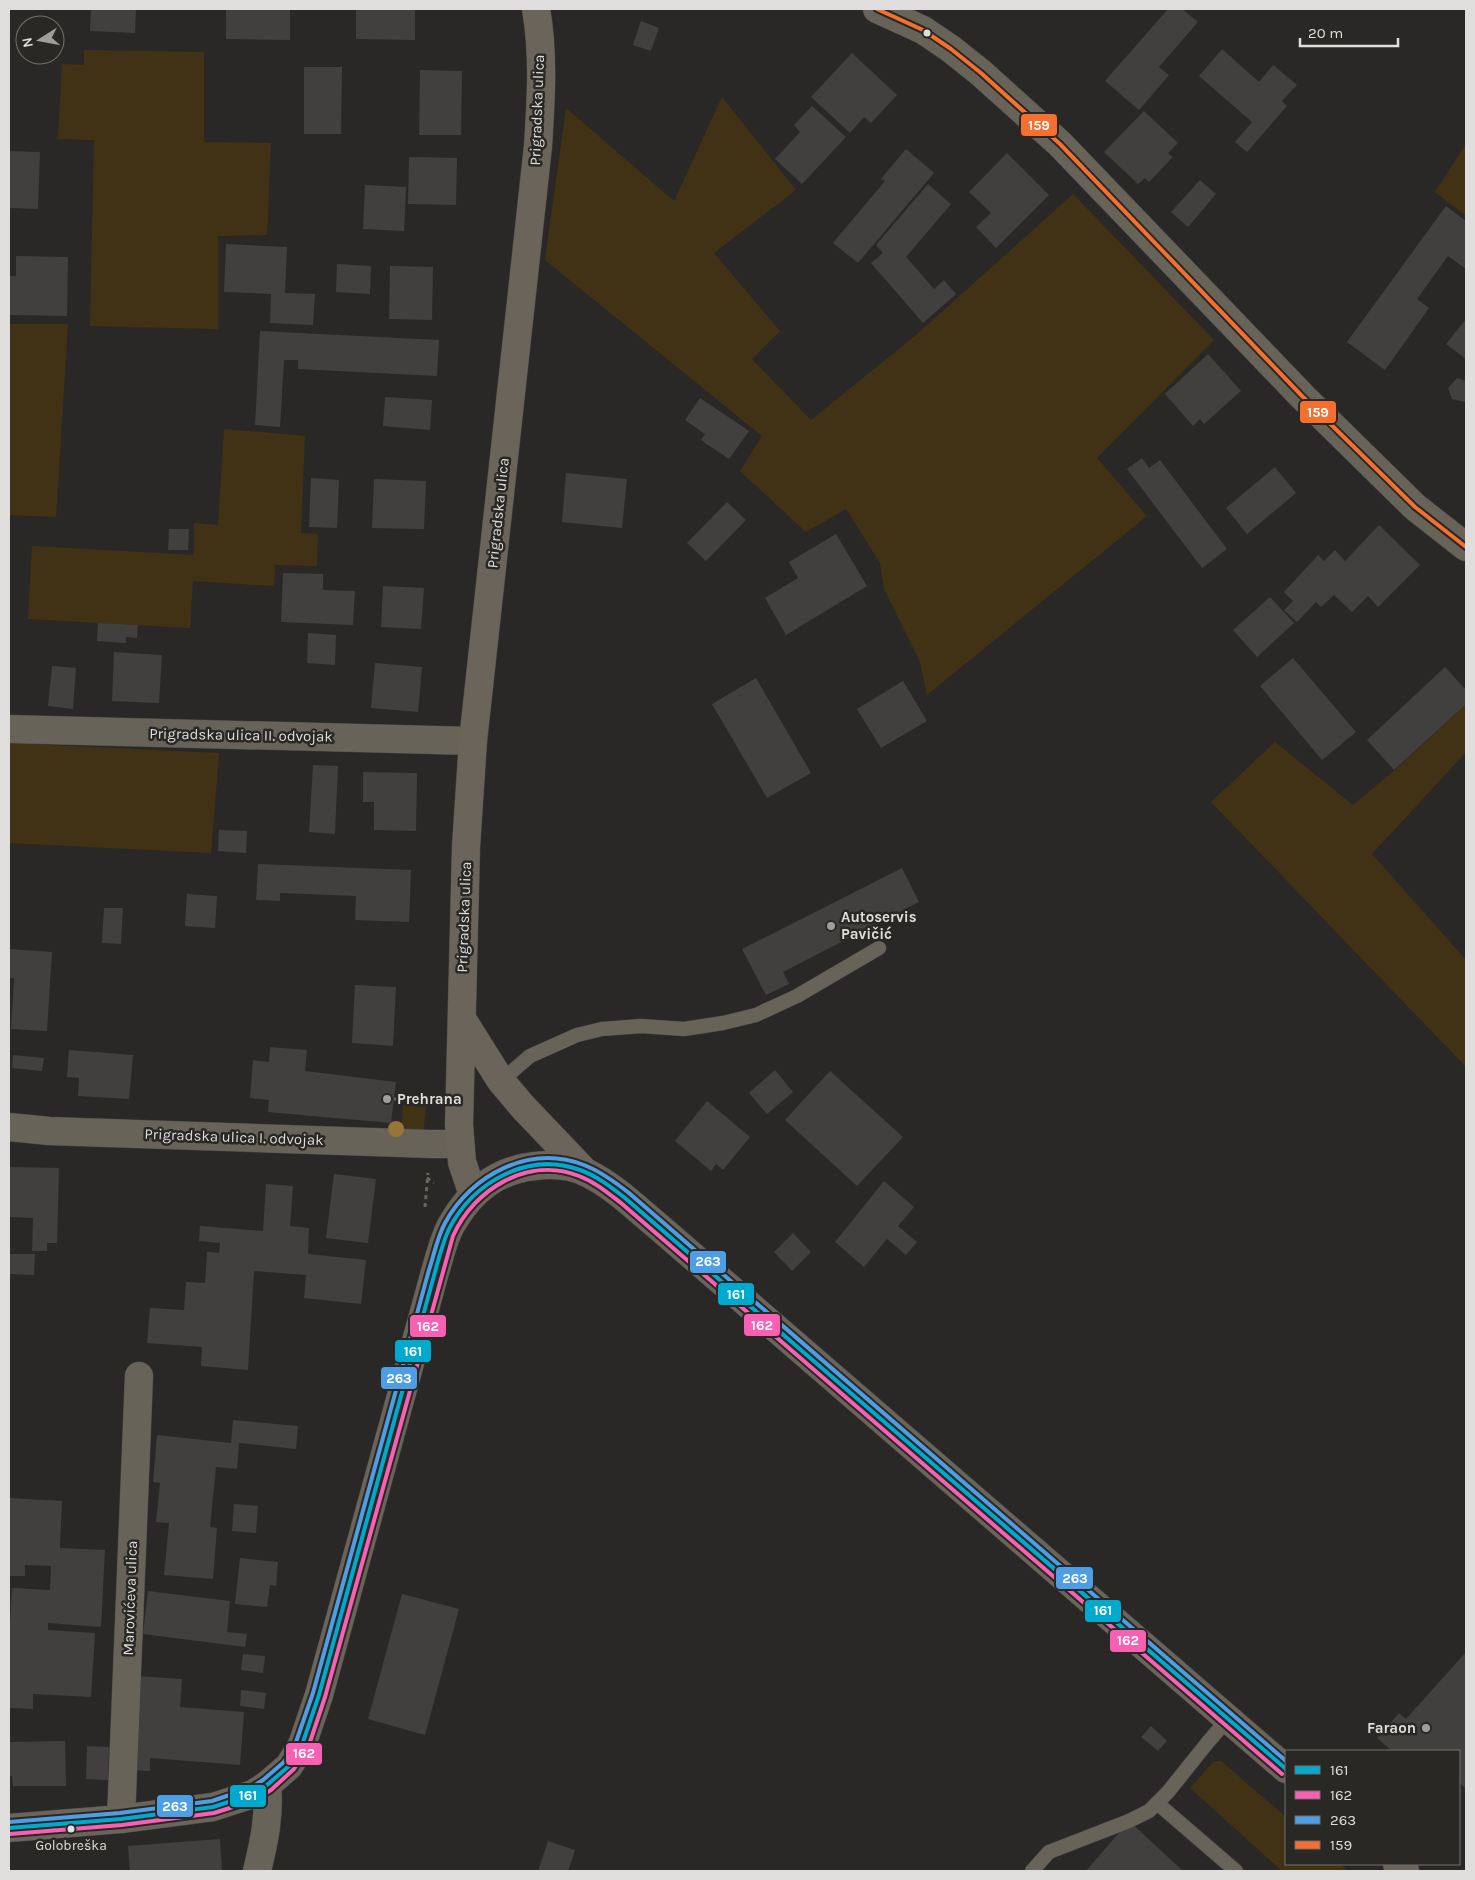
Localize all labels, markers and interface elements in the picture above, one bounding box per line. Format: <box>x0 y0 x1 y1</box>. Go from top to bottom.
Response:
north arrow <box>15 15 65 65</box>
scale bar <box>1300 15 1398 47</box>
text: 20 m <box>1308 24 1343 42</box>
unlabelled marker <box>922 28 932 38</box>
text: N <box>18 36 37 49</box>
street label: Prigradska ulica <box>526 54 548 166</box>
line badge: 159 <box>1020 113 1058 137</box>
text: 159 <box>1028 117 1050 134</box>
line badge: 159 <box>1299 400 1337 424</box>
text: 159 <box>1307 404 1329 421</box>
street label: Prigradska ulica <box>483 457 513 569</box>
street label: Prigradska ulica II. odvojak <box>149 724 333 746</box>
street label: Prigradska ulica <box>453 861 475 973</box>
place label: Autoservis Pavičić <box>841 908 917 943</box>
marker: Autoservis Pavičić <box>825 920 837 932</box>
place label: Prehrana <box>397 1090 462 1108</box>
marker: Prehrana <box>381 1093 393 1105</box>
street label: Prigradska ulica I. odvojak <box>144 1125 324 1149</box>
line badge: 263 <box>689 1250 727 1274</box>
text: 263 <box>695 1253 721 1270</box>
line badge: 161 <box>717 1282 755 1306</box>
text: 161 <box>727 1286 745 1303</box>
line badge: 162 <box>743 1313 781 1337</box>
line badge: 162 <box>409 1314 447 1338</box>
text: 162 <box>751 1317 773 1334</box>
text: 162 <box>417 1318 439 1335</box>
line badge: 161 <box>394 1339 432 1363</box>
text: 161 <box>404 1343 422 1360</box>
line badge: 263 <box>380 1366 418 1390</box>
text: 263 <box>386 1370 412 1387</box>
street label: Marovićeva ulica <box>119 1540 141 1656</box>
line badge: 263 <box>1055 1566 1094 1590</box>
text: 263 <box>1062 1570 1088 1587</box>
line badge: 161 <box>1084 1599 1122 1623</box>
text: 161 <box>1094 1602 1112 1619</box>
line badge: 162 <box>1109 1629 1147 1653</box>
text: 162 <box>1117 1632 1139 1649</box>
place label: Faraon <box>1367 1719 1416 1737</box>
marker: Faraon <box>1420 1722 1432 1734</box>
line badge: 162 <box>285 1742 323 1766</box>
text: 162 <box>293 1745 315 1762</box>
legend <box>1285 1750 1460 1865</box>
text: 161 <box>1330 1761 1349 1779</box>
line badge: 161 <box>229 1784 267 1808</box>
text: 162 <box>1330 1786 1352 1804</box>
text: 161 <box>239 1787 257 1804</box>
line badge: 263 <box>156 1794 194 1818</box>
text: 263 <box>162 1798 188 1815</box>
text: 263 <box>1330 1811 1356 1829</box>
marker: Golobreška <box>66 1824 76 1834</box>
text: 159 <box>1330 1836 1352 1854</box>
place label: Golobreška <box>35 1837 107 1854</box>

